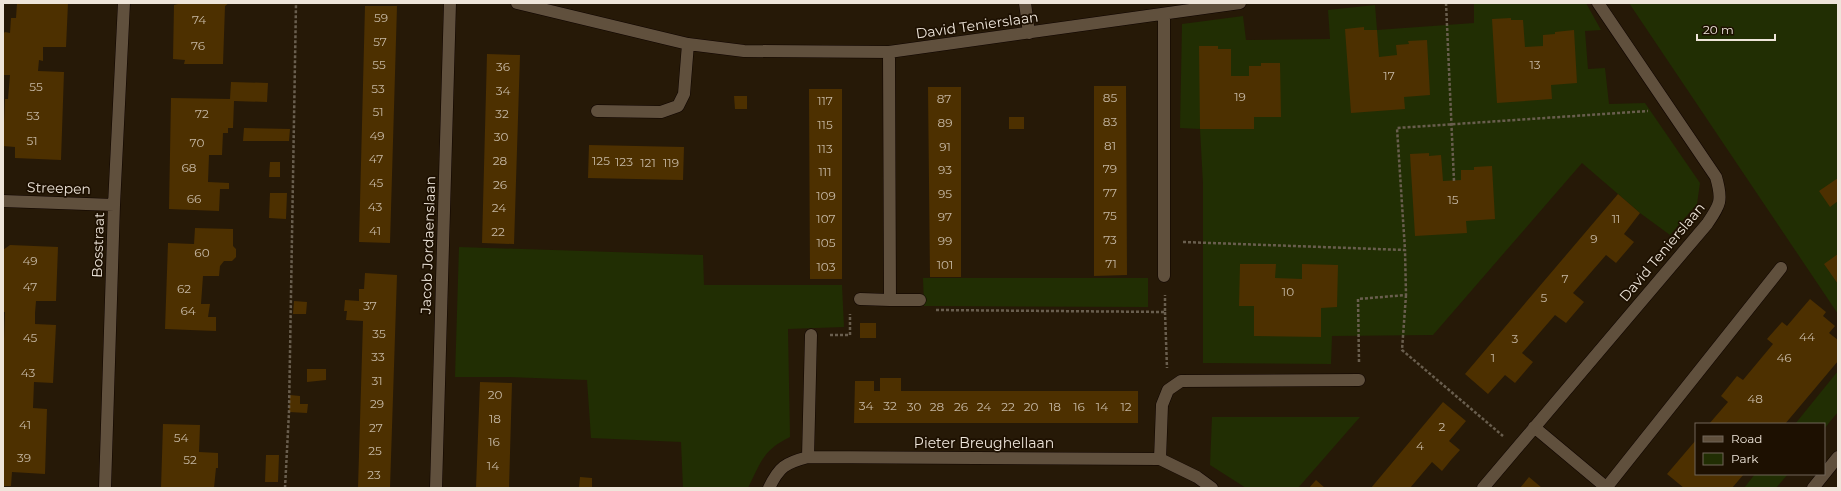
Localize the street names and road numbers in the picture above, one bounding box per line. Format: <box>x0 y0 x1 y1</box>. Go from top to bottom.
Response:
street label: David Tenierslaan <box>914 7 1040 43</box>
street label: Jacob Jordaenslaan <box>417 176 439 315</box>
street label: Streepen <box>27 178 91 198</box>
street label: David Tenierslaan <box>1615 199 1709 305</box>
street label: Bosstraat <box>88 211 108 278</box>
street label: Pieter Breughellaan <box>914 434 1054 452</box>

